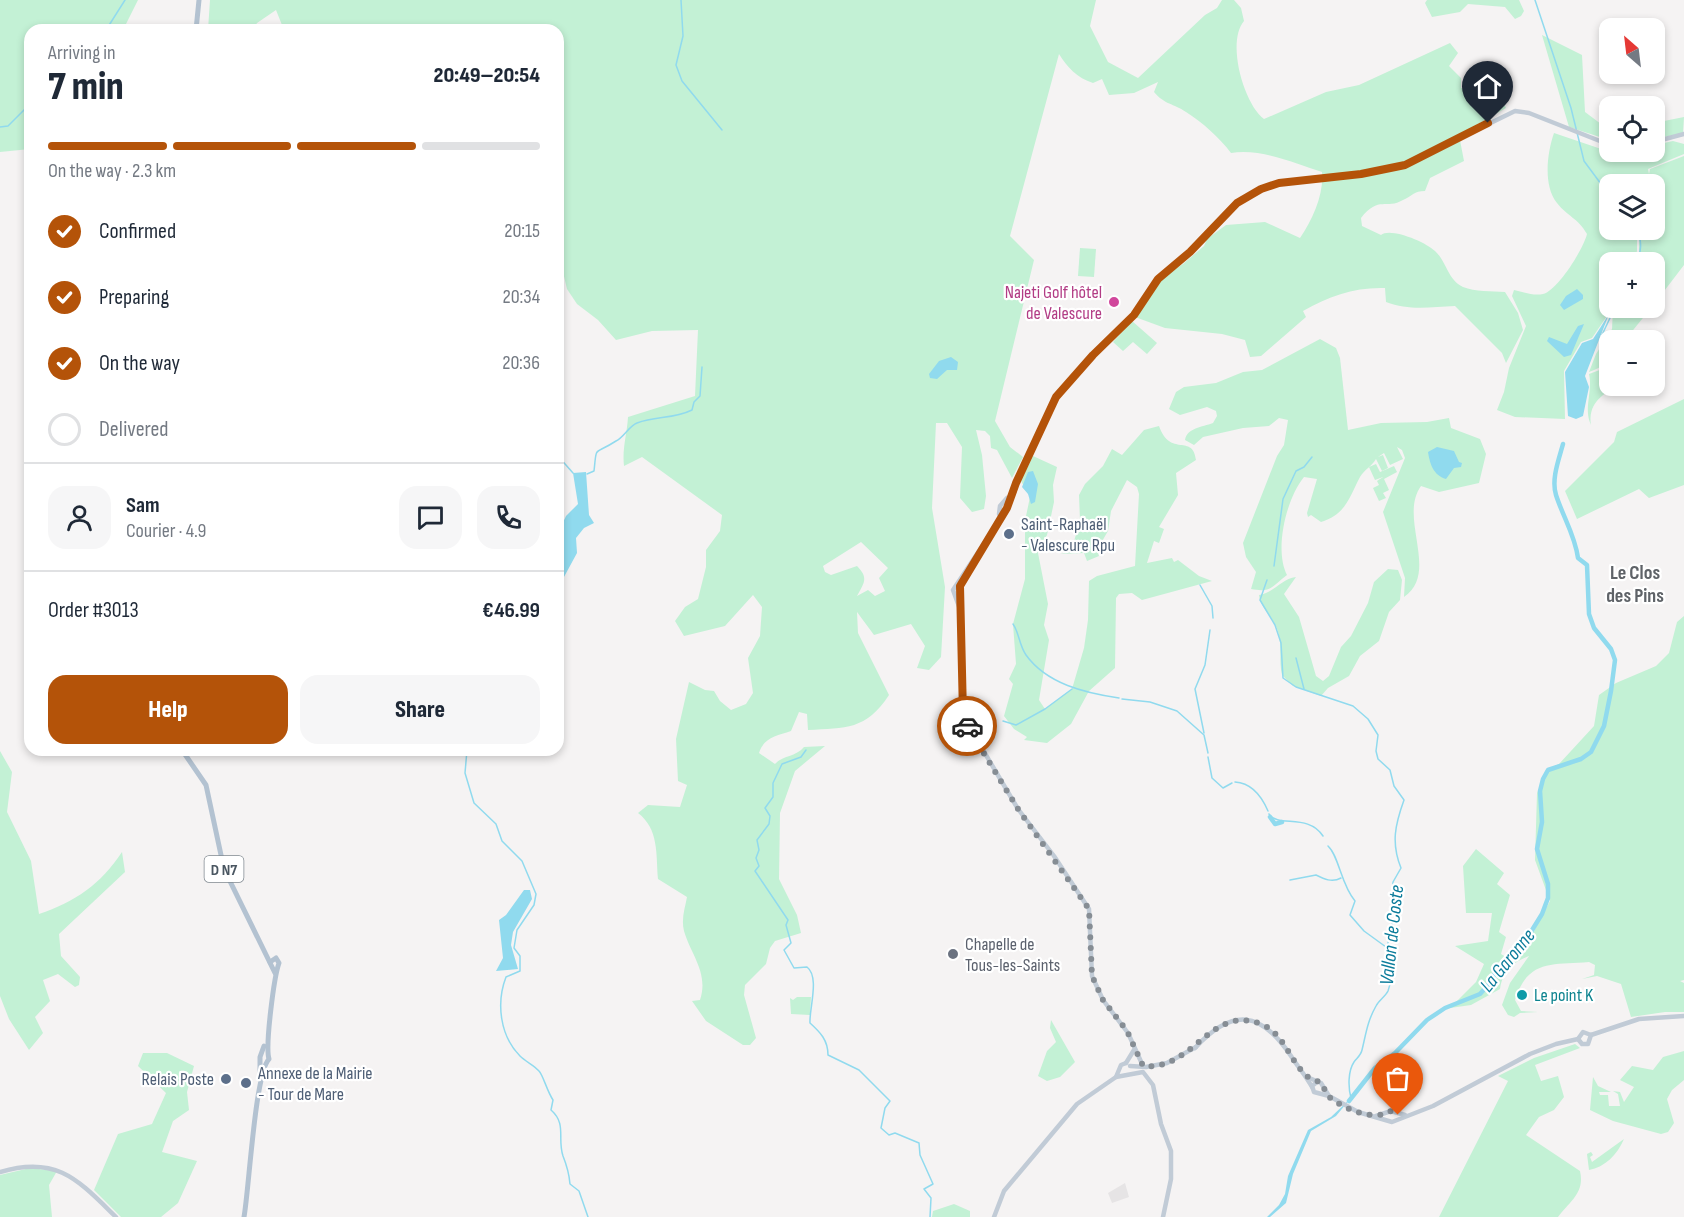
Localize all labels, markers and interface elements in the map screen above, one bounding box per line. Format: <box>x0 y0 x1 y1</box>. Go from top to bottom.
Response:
north arrow <box>1599 18 1665 84</box>
map controls <box>1599 18 1665 396</box>
text: Arriving in <box>48 41 116 65</box>
pin <box>1462 61 1513 123</box>
text: 20:49–20:54 <box>434 62 540 89</box>
text: 7 min <box>48 64 124 111</box>
icon: home <box>1471 70 1504 103</box>
button: locate <box>1599 96 1665 162</box>
text: On the way · 2.3 km <box>48 159 176 183</box>
button: layers <box>1599 174 1665 240</box>
icon: check <box>48 215 81 248</box>
text: Confirmed <box>99 218 176 245</box>
text: 20:15 <box>504 219 540 243</box>
button: + <box>1599 252 1665 318</box>
icon: check <box>48 281 81 314</box>
place label: Najeti Golf hôtel de Valescure <box>1005 282 1102 324</box>
text: Preparing <box>99 284 169 311</box>
text: 20:34 <box>503 285 540 309</box>
marker: Najeti Golf hôtel de Valescure <box>1107 295 1121 309</box>
button: − <box>1599 330 1665 396</box>
icon: check <box>48 347 81 380</box>
text: On the way <box>99 350 180 377</box>
text: 20:36 <box>502 351 540 375</box>
text: Delivered <box>99 416 168 443</box>
button: person <box>48 486 111 549</box>
button: chat <box>399 486 462 549</box>
button: phone <box>477 486 540 549</box>
text: Sam <box>126 492 160 519</box>
place label: Saint-Raphaël - Valescure Rpu <box>1021 514 1115 556</box>
text: Courier · 4.9 <box>126 519 206 543</box>
marker: Saint-Raphaël - Valescure Rpu <box>1002 527 1016 541</box>
district label: Le Clos des Pins <box>1606 561 1664 608</box>
text: Order #3013 <box>48 597 139 624</box>
text: €46.99 <box>482 597 540 624</box>
button: Help <box>48 675 288 744</box>
button: Share <box>300 675 540 744</box>
courier <box>937 696 997 756</box>
icon: car <box>951 710 984 743</box>
road number: D N7 <box>204 856 244 882</box>
water label: Vallon de Coste <box>1375 884 1409 986</box>
water label: La Garonne <box>1475 924 1541 997</box>
place label: Chapelle de Tous-les-Saints <box>965 934 1060 976</box>
marker: Chapelle de Tous-les-Saints <box>946 947 960 961</box>
place label: Le point K <box>1534 985 1594 1006</box>
marker: Le point K <box>1515 988 1529 1002</box>
pin <box>1372 1053 1423 1115</box>
icon: bag <box>1381 1062 1414 1095</box>
place label: Annexe de la Mairie - Tour de Mare <box>257 1063 373 1105</box>
place label: Relais Poste <box>142 1069 214 1090</box>
marker: Relais Poste <box>219 1072 233 1086</box>
marker: Annexe de la Mairie - Tour de Mare <box>239 1076 253 1090</box>

